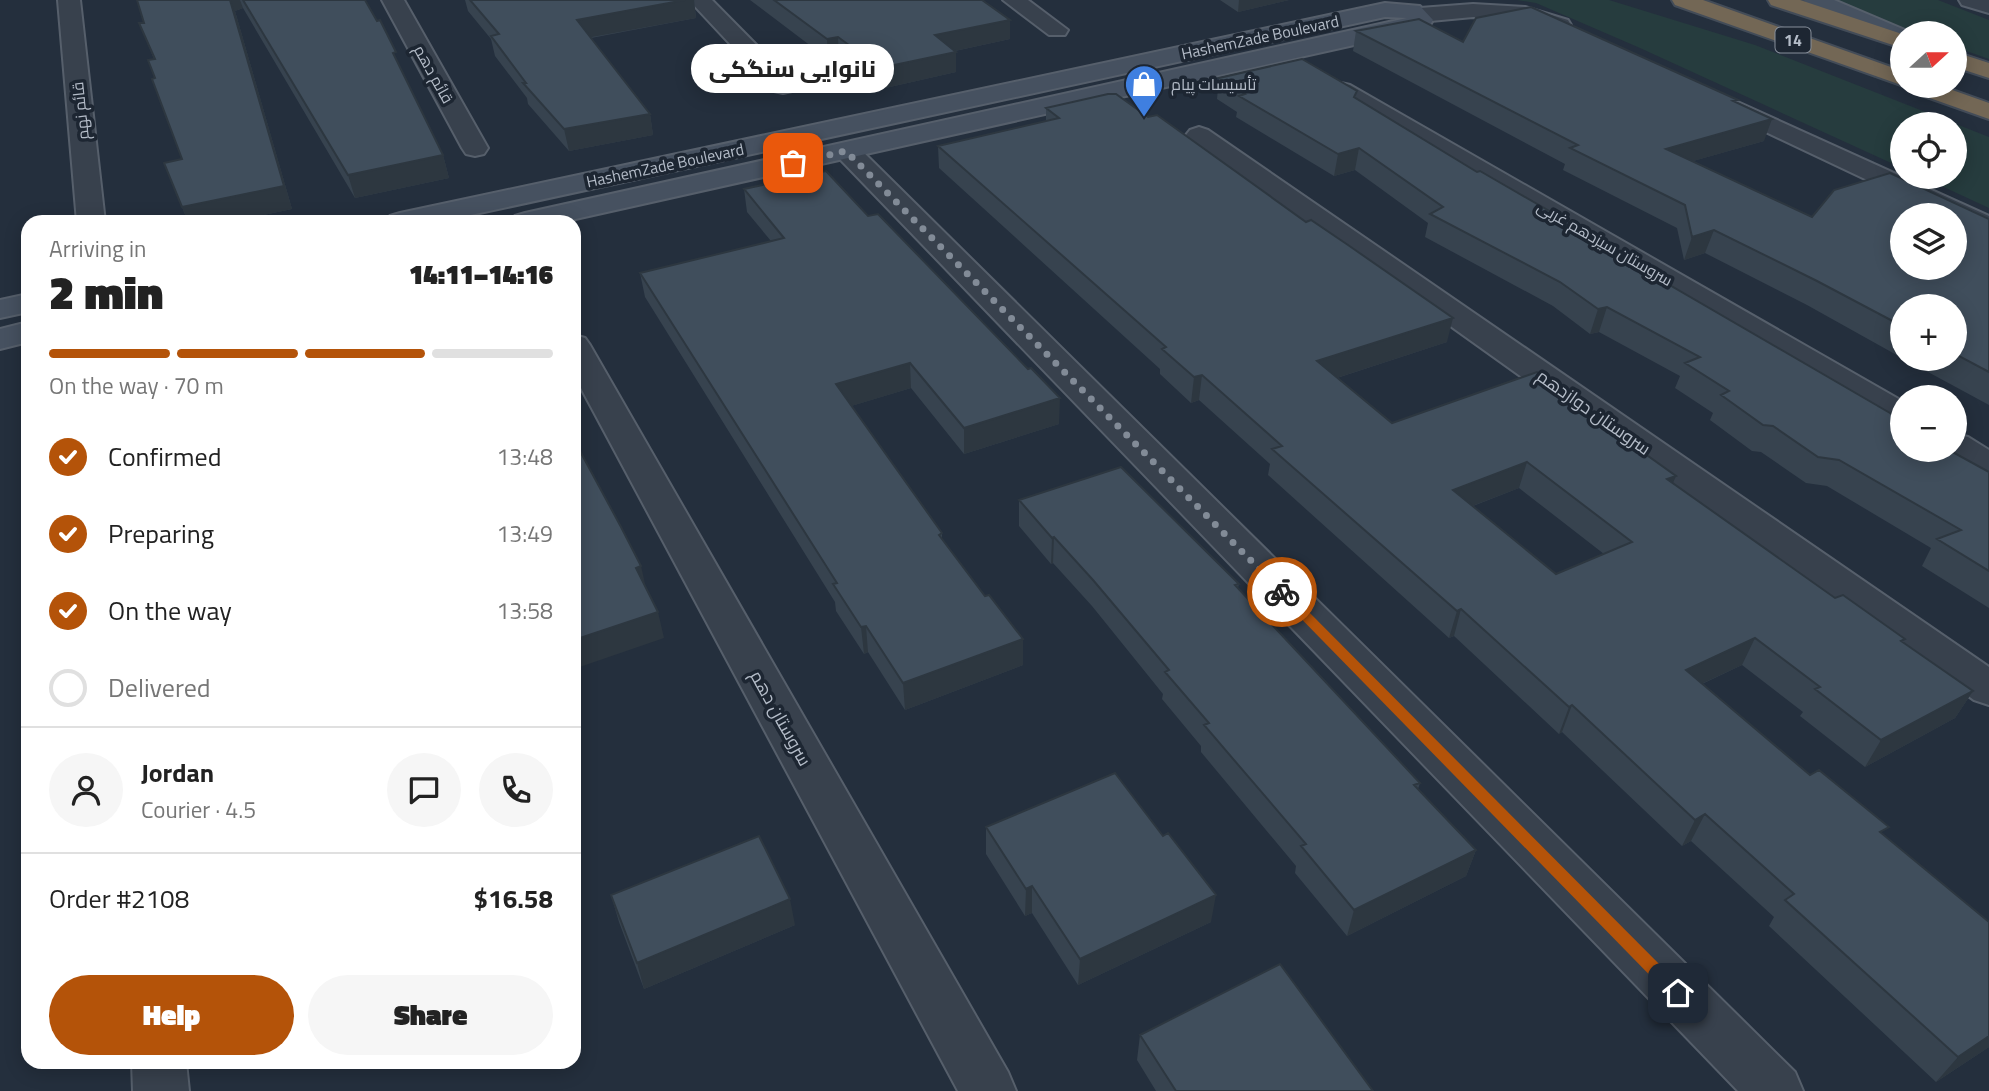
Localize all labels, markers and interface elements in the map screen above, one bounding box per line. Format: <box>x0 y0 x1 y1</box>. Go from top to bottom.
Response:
street label: HashemZade Boulevard <box>1179 9 1341 65</box>
north arrow <box>1890 21 1967 98</box>
map controls <box>1890 21 1967 462</box>
road number: 14 <box>1776 28 1811 52</box>
street label: قائم دهم <box>408 40 460 108</box>
callout: نانوایی سنگکی <box>692 44 894 93</box>
text: نانوایی سنگکی <box>709 51 876 86</box>
shop icon: تأسیسات پیام <box>1123 63 1165 118</box>
place label: تأسیسات پیام <box>1171 72 1257 96</box>
street label: قائم نهم <box>65 81 95 141</box>
button: locate <box>1890 112 1967 189</box>
pin <box>763 133 823 193</box>
street label: HashemZade Boulevard <box>584 137 746 193</box>
icon: bag <box>774 144 812 182</box>
street label: سروستان سیزدهم غربی <box>1533 194 1677 292</box>
button: layers <box>1890 203 1967 280</box>
text: Arriving in <box>49 231 146 266</box>
text: 14:11–14:16 <box>409 255 553 294</box>
text: 2 min <box>49 257 163 327</box>
button: + <box>1890 294 1967 371</box>
street label: سروستان دوازدهم <box>1531 362 1657 462</box>
text: On the way · 70 m <box>49 368 224 403</box>
button: − <box>1890 385 1967 462</box>
text: Confirmed <box>108 437 222 476</box>
icon: check <box>49 438 87 476</box>
text: 13:48 <box>496 439 553 474</box>
text: Preparing <box>108 514 214 553</box>
icon: check <box>49 515 87 553</box>
text: 13:49 <box>496 516 553 551</box>
courier <box>1247 557 1317 627</box>
icon: bike <box>1263 573 1301 611</box>
text: On the way <box>108 591 232 630</box>
icon: check <box>49 592 87 630</box>
text: 13:58 <box>496 593 553 628</box>
street label: سروستان دهم <box>743 665 819 771</box>
text: Delivered <box>108 668 211 707</box>
button: person <box>49 753 123 827</box>
text: Jordan <box>141 753 214 792</box>
button: chat <box>387 753 461 827</box>
button: phone <box>479 753 553 827</box>
text: Courier · 4.5 <box>141 792 256 827</box>
text: Order #2108 <box>49 879 189 918</box>
text: $16.58 <box>474 879 553 918</box>
pin <box>1648 963 1708 1023</box>
icon: home <box>1659 974 1697 1012</box>
button: Help <box>49 975 294 1055</box>
button: Share <box>308 975 553 1055</box>

